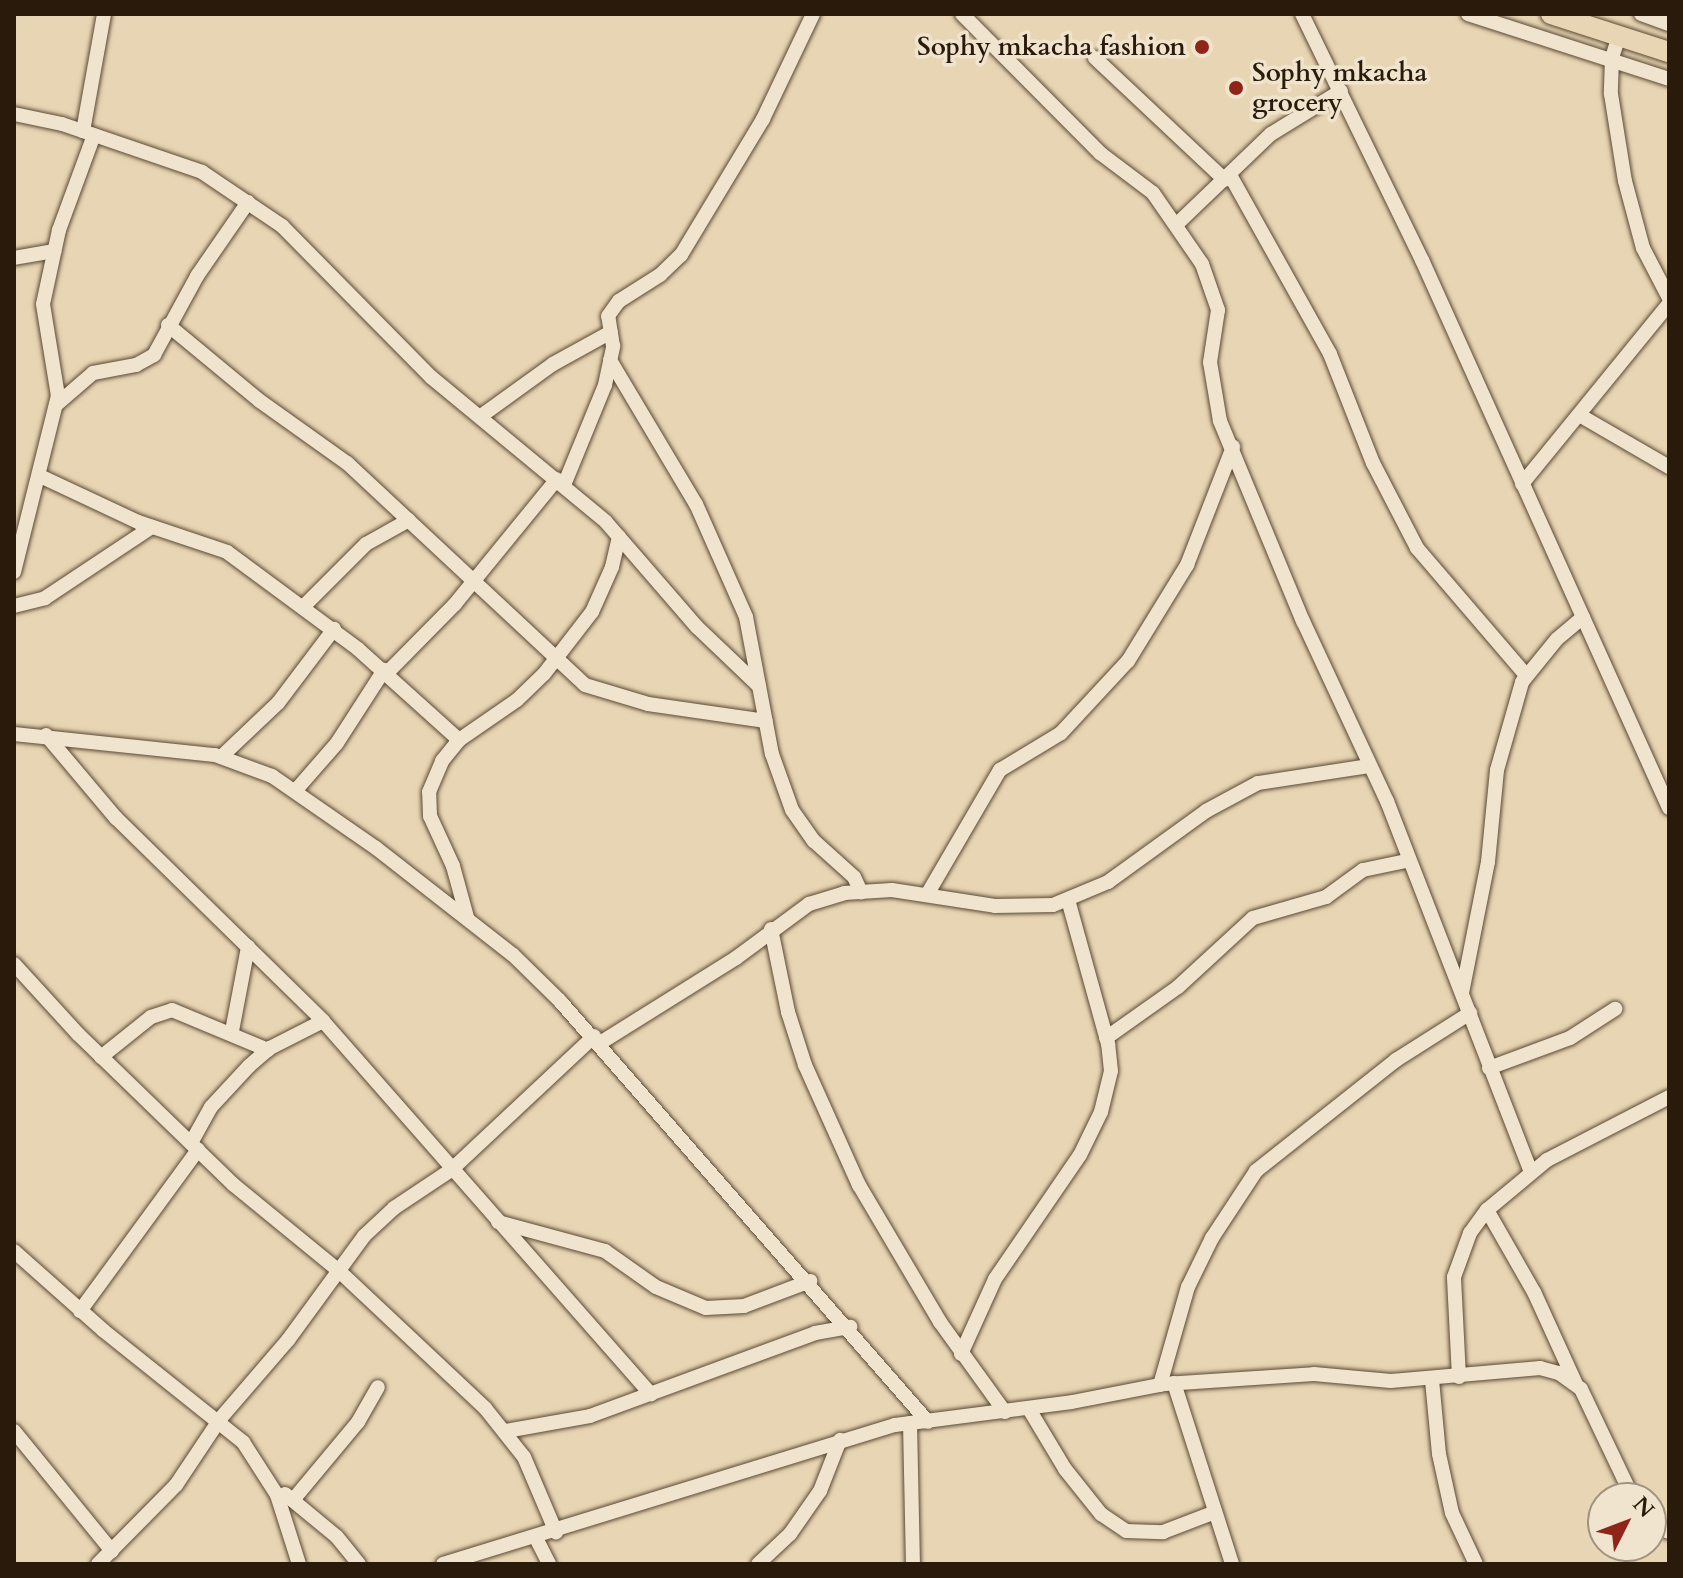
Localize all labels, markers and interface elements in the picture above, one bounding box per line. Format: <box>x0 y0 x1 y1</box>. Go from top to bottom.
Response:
place label: Sophy mkacha fashion <box>917 31 1186 63</box>
marker: Sophy mkacha fashion <box>1193 38 1211 56</box>
place label: Sophy mkacha grocery <box>1252 57 1427 118</box>
marker: Sophy mkacha grocery <box>1227 79 1245 97</box>
north arrow <box>1587 1482 1667 1562</box>
text: N <box>1626 1490 1661 1524</box>

